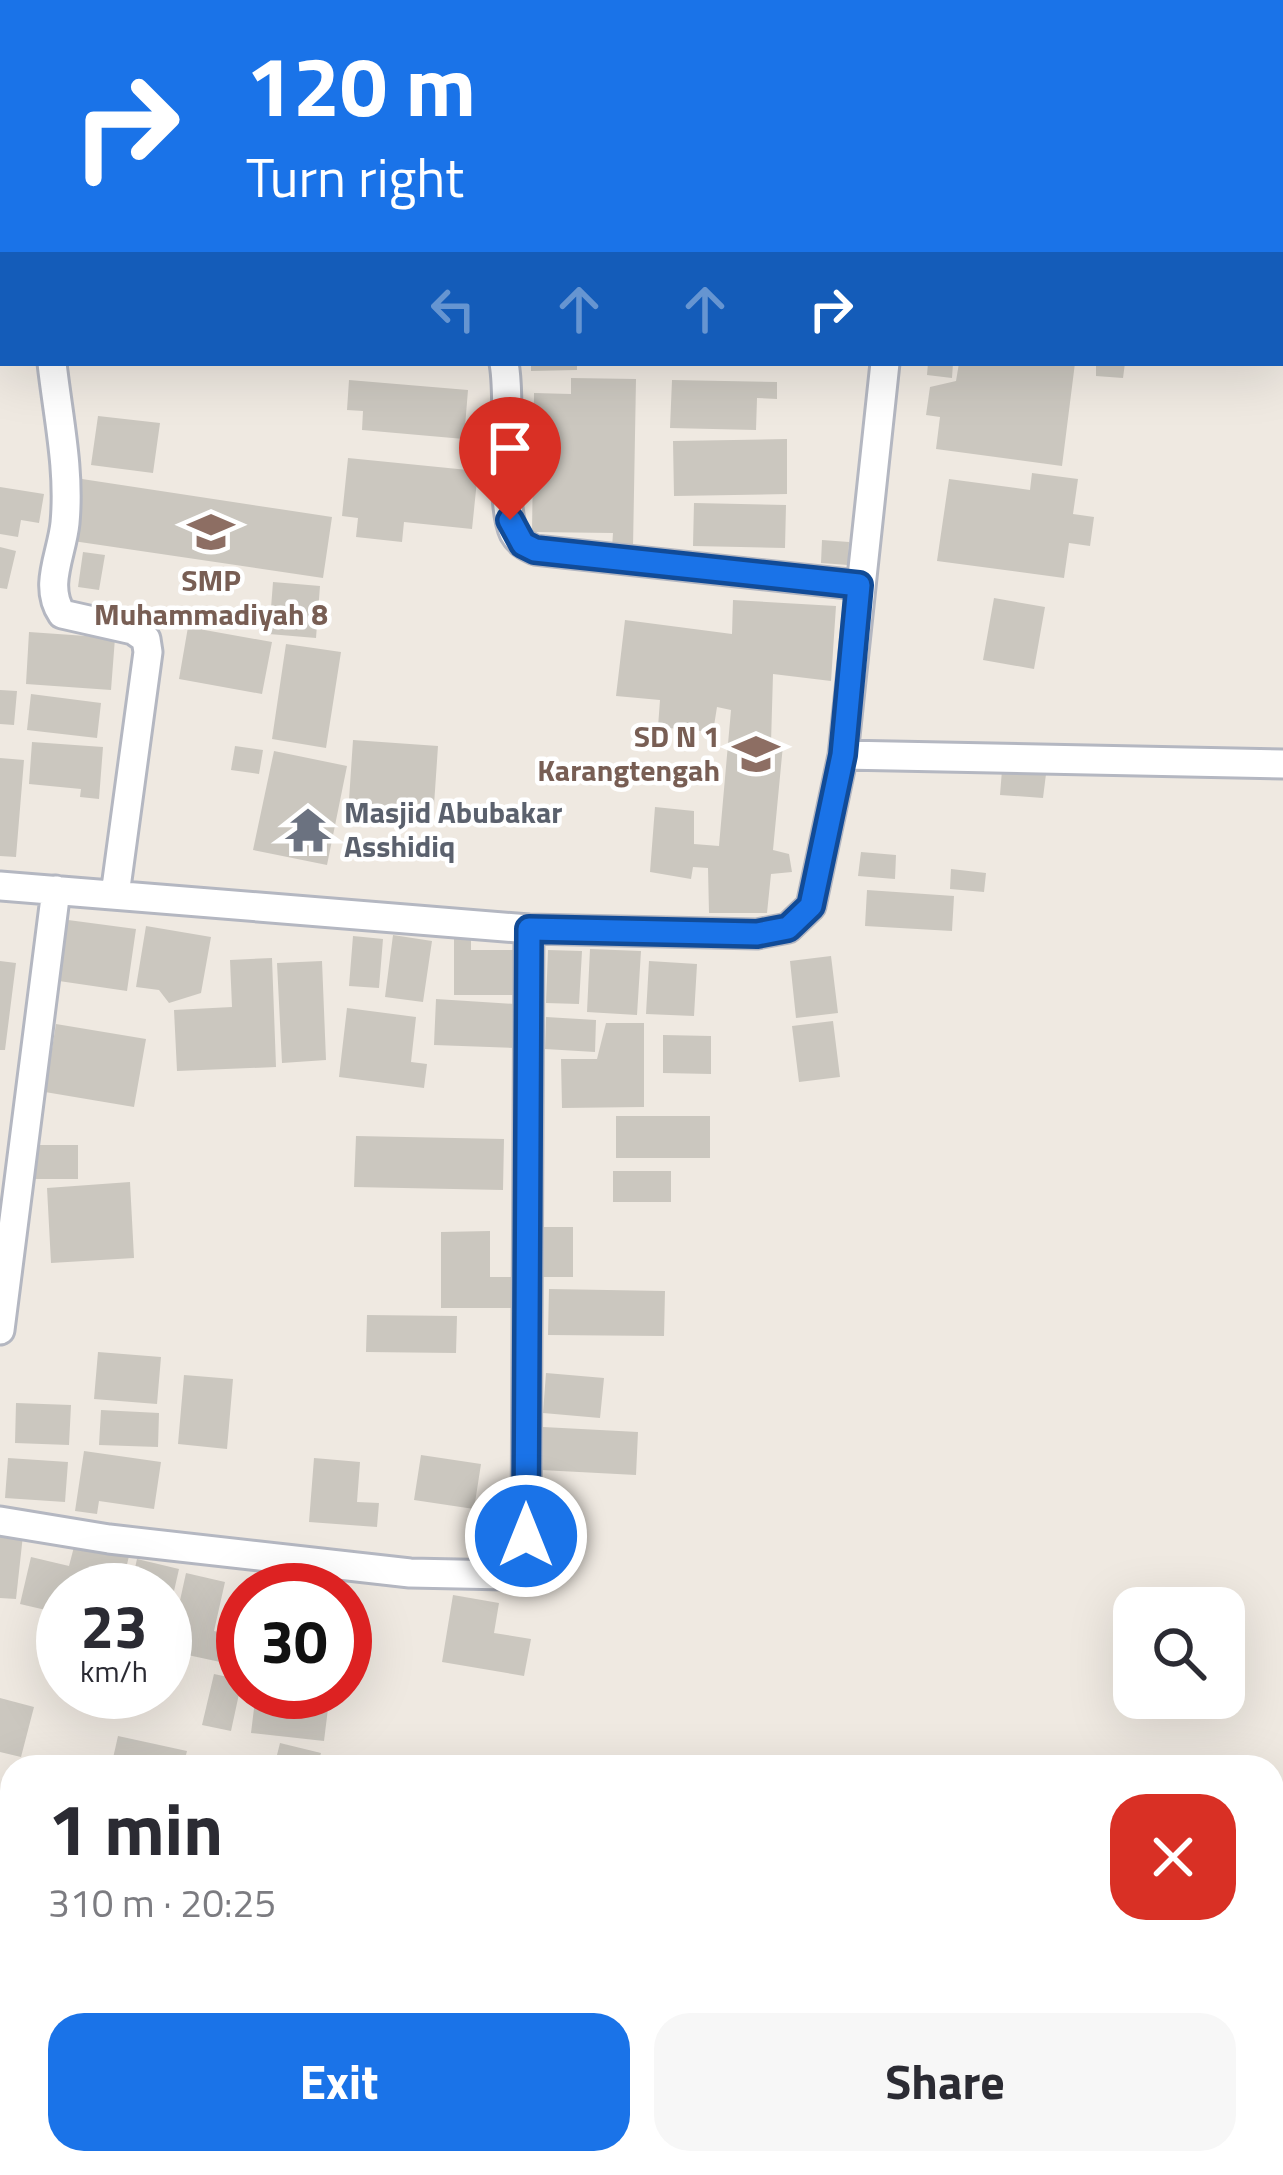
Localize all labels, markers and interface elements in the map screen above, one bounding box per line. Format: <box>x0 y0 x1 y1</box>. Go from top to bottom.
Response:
text: 120 m <box>246 21 476 149</box>
icon: right <box>48 48 204 204</box>
text: Turn right <box>246 136 464 218</box>
icon: left <box>420 276 486 342</box>
icon: ahead <box>546 276 612 342</box>
icon: ahead <box>672 276 738 342</box>
icon: right <box>798 276 864 342</box>
pin <box>459 397 561 520</box>
icon: arrive <box>477 415 543 481</box>
school or university icon: SMP Muhammadiyah 8 <box>186 507 236 557</box>
place label: SMP Muhammadiyah 8 <box>94 557 328 637</box>
place label: SD N 1 Karangtengah <box>537 713 720 793</box>
school or university icon: SD N 1 Karangtengah <box>731 729 781 779</box>
place label: Masjid Abubakar Asshidiq <box>344 789 562 869</box>
temple icon: Masjid Abubakar Asshidiq <box>283 805 333 855</box>
position arrow <box>463 1473 589 1599</box>
speed limit sign: 30 <box>216 1563 372 1719</box>
text: 23 <box>80 1580 148 1671</box>
map controls <box>1113 1587 1245 1719</box>
button: search <box>1113 1587 1245 1719</box>
text: km/h <box>80 1648 148 1694</box>
text: 1 min <box>48 1773 223 1883</box>
button: close <box>1110 1794 1236 1920</box>
text: 310 m · 20:25 <box>48 1873 276 1932</box>
button: Exit <box>48 2013 630 2151</box>
button: Share <box>654 2013 1236 2151</box>

